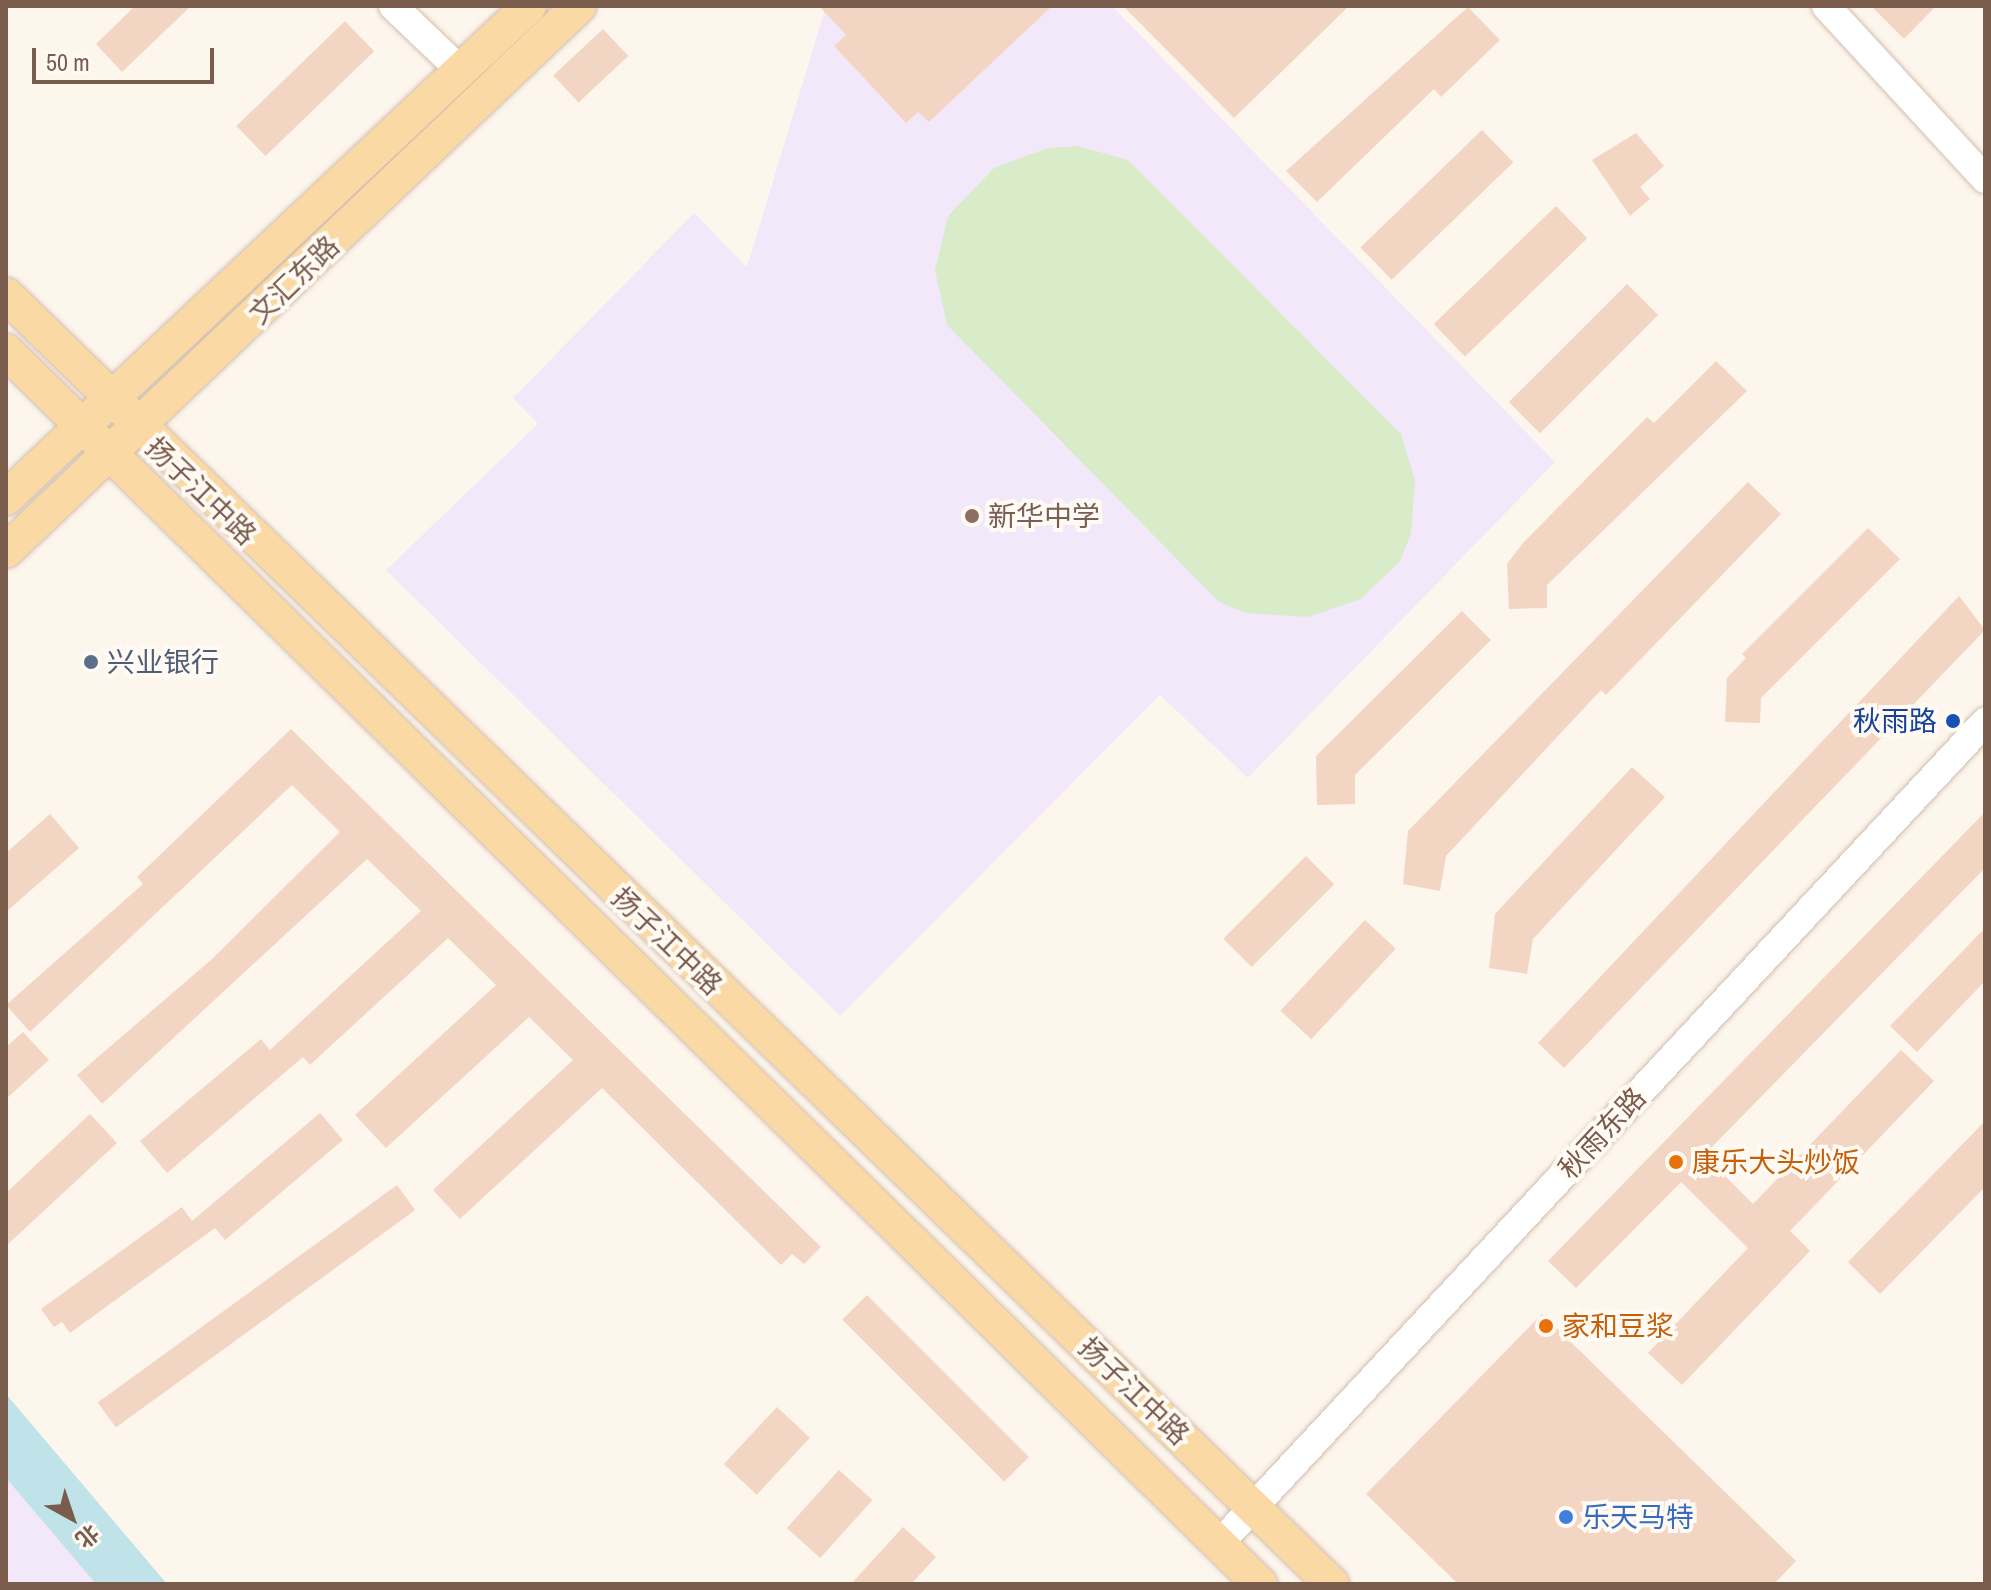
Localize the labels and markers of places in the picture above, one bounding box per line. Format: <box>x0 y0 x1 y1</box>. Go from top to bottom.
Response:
place label: 新华中学 <box>988 499 1100 533</box>
marker: 新华中学 <box>963 507 981 525</box>
place label: 兴业银行 <box>107 645 219 679</box>
marker: 兴业银行 <box>82 653 100 671</box>
place label: 秋雨路 <box>1853 704 1937 738</box>
marker: 秋雨路 <box>1944 712 1962 730</box>
place label: 康乐大头炒饭 <box>1692 1145 1860 1179</box>
marker: 康乐大头炒饭 <box>1667 1153 1685 1171</box>
place label: 家和豆浆 <box>1562 1309 1674 1343</box>
marker: 家和豆浆 <box>1537 1317 1555 1335</box>
place label: 乐天马特 <box>1582 1500 1694 1534</box>
marker: 乐天马特 <box>1557 1508 1575 1526</box>

